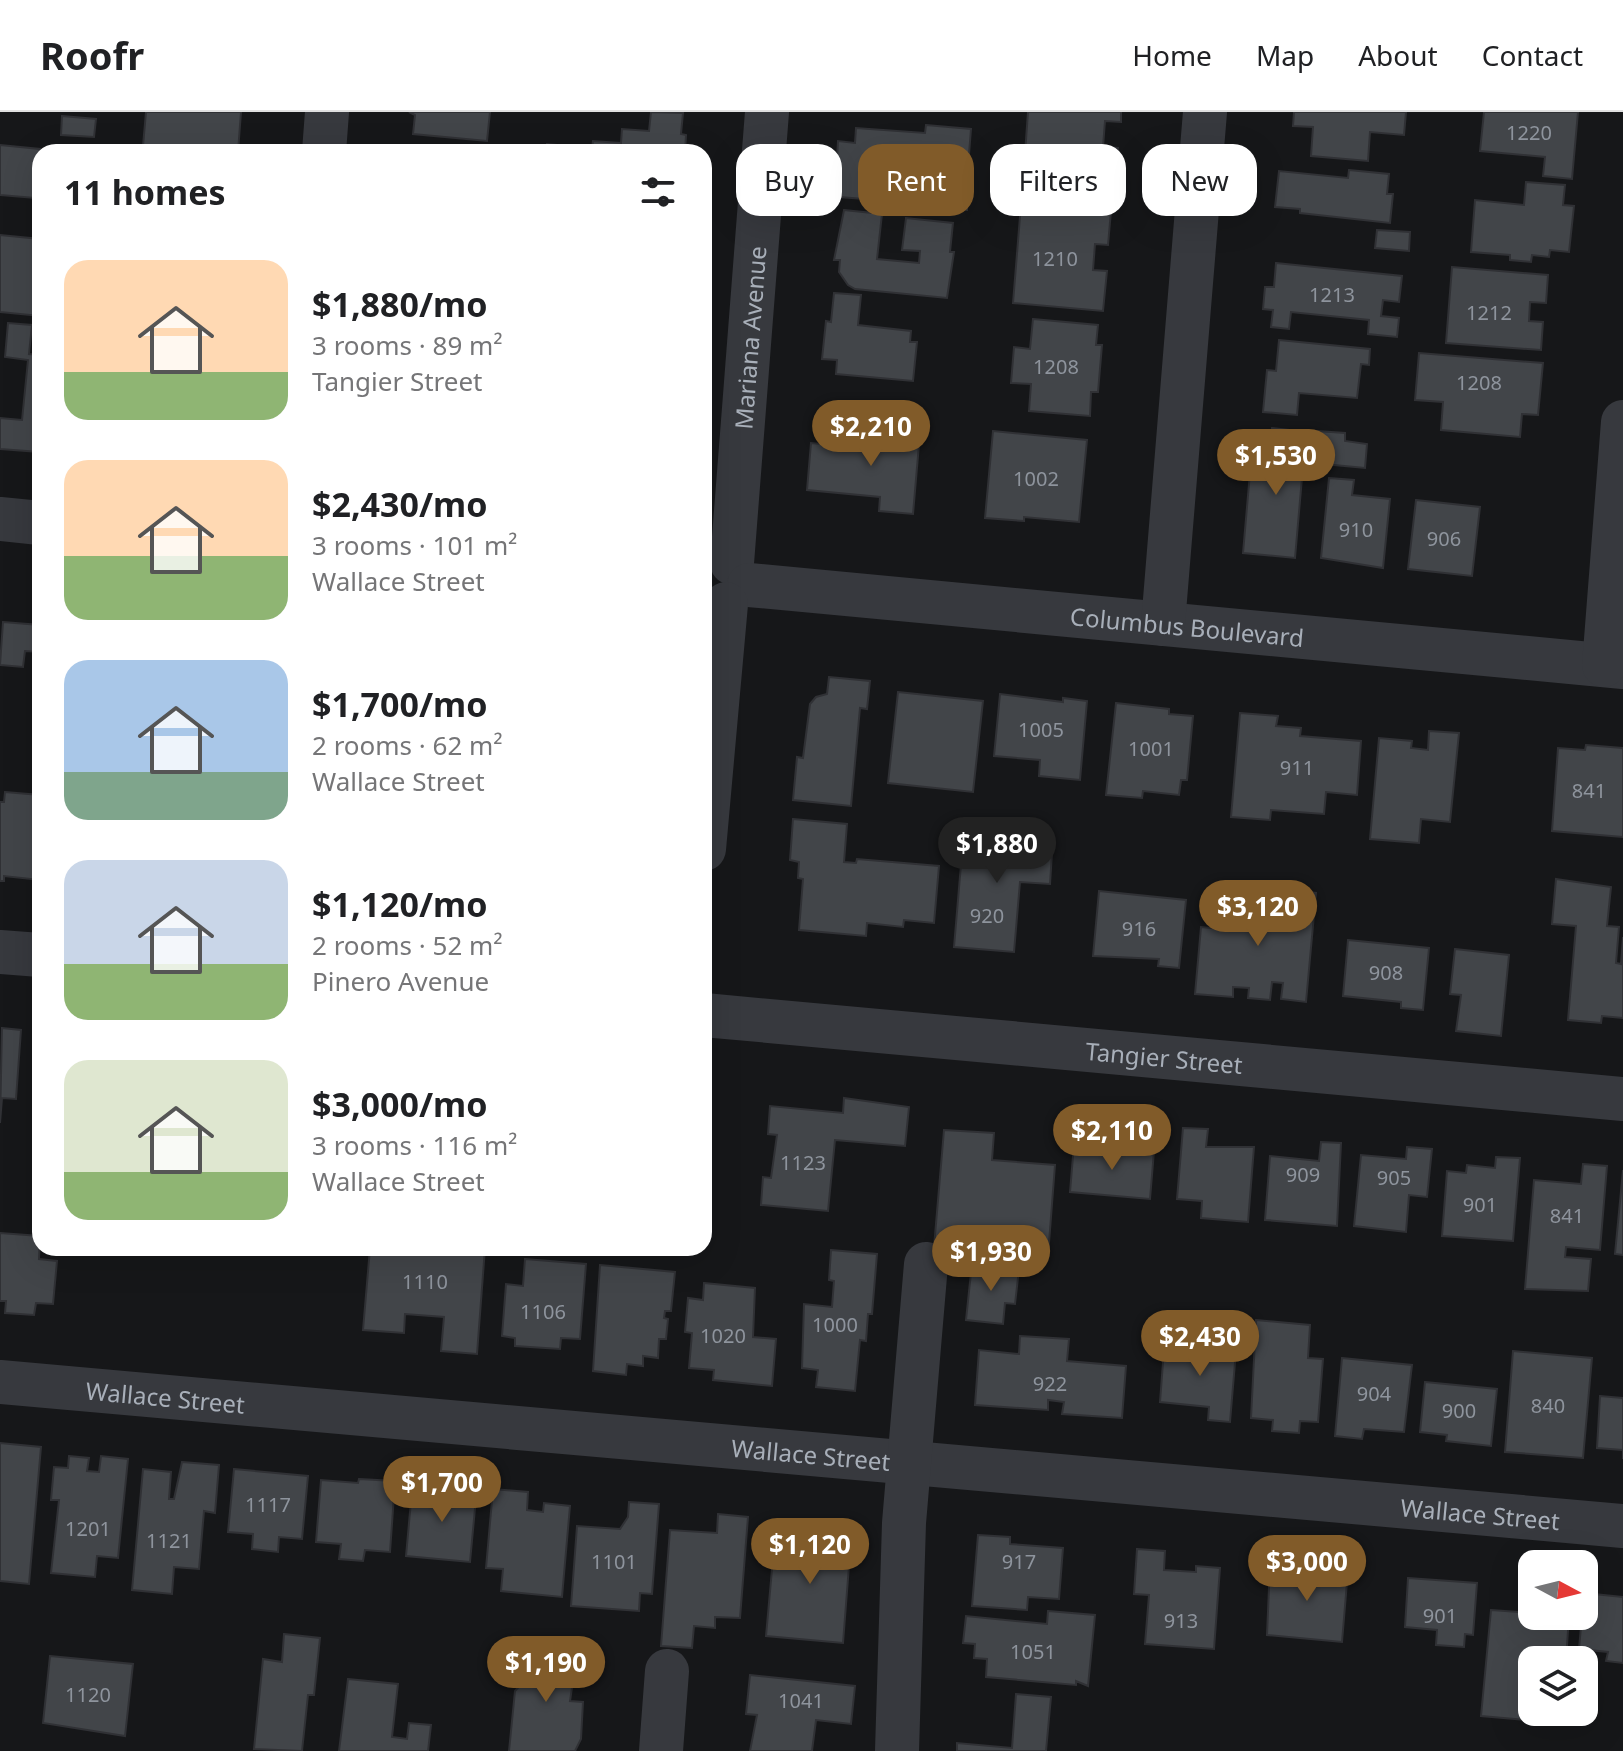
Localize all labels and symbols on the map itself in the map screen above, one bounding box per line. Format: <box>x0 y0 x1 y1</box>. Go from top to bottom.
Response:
house number: 1220 <box>1506 119 1552 146</box>
street label: Mariana Avenue <box>726 245 773 431</box>
house number: 1210 <box>1032 245 1078 272</box>
house number: 1213 <box>1309 281 1355 308</box>
house number: 1212 <box>1466 299 1512 326</box>
house number: 1208 <box>1033 353 1079 380</box>
house number: 1208 <box>1456 369 1502 396</box>
pin: $2,210 <box>806 400 936 468</box>
pin: $1,530 <box>1211 429 1341 497</box>
house number: 1002 <box>1013 465 1059 492</box>
house number: 910 <box>1339 516 1373 543</box>
house number: 906 <box>1427 525 1461 552</box>
street label: Columbus Boulevard <box>1069 599 1305 653</box>
house number: 1005 <box>1018 716 1064 743</box>
house number: 1001 <box>1128 735 1174 762</box>
house number: 911 <box>1280 754 1314 781</box>
house number: 841 <box>1572 777 1606 804</box>
pin: $1,880 <box>932 817 1062 885</box>
pin: $3,120 <box>1193 880 1323 948</box>
house number: 920 <box>970 902 1004 929</box>
house number: 916 <box>1122 915 1156 942</box>
house number: 908 <box>1369 959 1403 986</box>
street label: Tangier Street <box>1084 1033 1244 1081</box>
pin: $2,110 <box>1047 1104 1177 1172</box>
house number: 1123 <box>780 1149 826 1176</box>
house number: 909 <box>1286 1161 1320 1188</box>
house number: 905 <box>1377 1164 1411 1191</box>
house number: 901 <box>1463 1191 1497 1218</box>
house number: 841 <box>1550 1202 1584 1229</box>
pin: $1,930 <box>926 1225 1056 1293</box>
house number: 1110 <box>402 1268 448 1295</box>
house number: 1106 <box>520 1298 566 1325</box>
pin: $2,430 <box>1135 1310 1265 1378</box>
house number: 1000 <box>812 1311 858 1338</box>
house number: 1020 <box>700 1322 746 1349</box>
house number: 922 <box>1033 1370 1067 1397</box>
street label: Wallace Street <box>84 1373 247 1420</box>
house number: 904 <box>1357 1380 1392 1407</box>
house number: 840 <box>1531 1392 1565 1419</box>
house number: 900 <box>1442 1397 1476 1424</box>
street label: Wallace Street <box>730 1430 892 1477</box>
pin: $1,700 <box>377 1456 507 1524</box>
street label: Wallace Street <box>1399 1490 1561 1537</box>
house number: 1117 <box>245 1491 291 1518</box>
house number: 1201 <box>65 1515 111 1542</box>
pin: $1,120 <box>745 1518 875 1586</box>
house number: 1121 <box>146 1527 192 1554</box>
pin: $3,000 <box>1242 1535 1372 1603</box>
house number: 1101 <box>591 1548 637 1575</box>
house number: 917 <box>1002 1548 1036 1575</box>
north arrow <box>1518 1550 1598 1630</box>
house number: 901 <box>1423 1602 1457 1629</box>
house number: 913 <box>1164 1607 1198 1634</box>
pin: $1,190 <box>481 1636 611 1704</box>
house number: 1051 <box>1010 1638 1056 1665</box>
house number: 1120 <box>65 1681 111 1708</box>
house number: 1041 <box>778 1687 824 1714</box>

